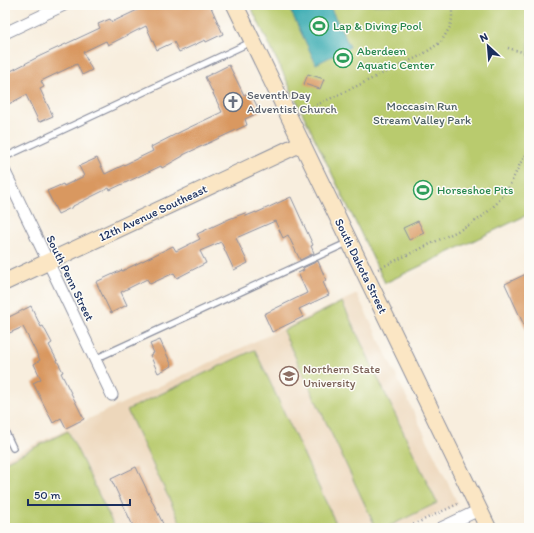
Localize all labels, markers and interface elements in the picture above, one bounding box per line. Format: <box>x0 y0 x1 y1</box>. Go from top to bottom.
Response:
sports icon: Lap & Diving Pool <box>308 15 330 37</box>
place label: Lap & Diving Pool <box>333 19 422 33</box>
north arrow <box>468 26 508 66</box>
text: N <box>478 30 490 45</box>
place label: Aberdeen Aquatic Center <box>357 44 435 72</box>
sports icon: Aberdeen Aquatic Center <box>332 47 354 69</box>
place label: Seventh Day Adventist Church <box>247 88 338 116</box>
church icon: Seventh Day Adventist Church <box>222 91 244 113</box>
park label: Moccasin Run Stream Valley Park <box>373 99 471 127</box>
sports icon: Horseshoe Pits <box>412 179 434 201</box>
street label: 12th Avenue Southeast <box>97 182 210 244</box>
place label: Horseshoe Pits <box>437 183 513 197</box>
street label: South Dakota Street <box>332 216 390 316</box>
street label: South Penn Street <box>43 233 97 324</box>
place label: Northern State University <box>303 362 380 390</box>
school or university icon: Northern State University <box>278 365 300 387</box>
scale bar <box>28 481 130 507</box>
text: 50 m <box>34 488 60 502</box>

